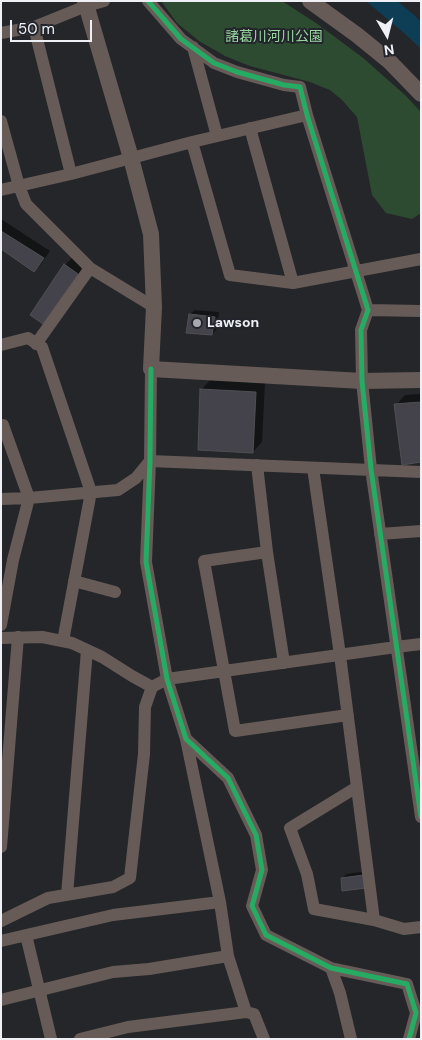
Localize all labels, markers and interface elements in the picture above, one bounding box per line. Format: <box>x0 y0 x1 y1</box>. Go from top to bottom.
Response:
scale bar <box>12 10 95 42</box>
north arrow <box>362 10 412 60</box>
text: 50 m <box>18 19 55 39</box>
park label: 諸葛川河川公園 <box>225 29 323 45</box>
text: N <box>383 40 395 59</box>
place label: Lawson <box>207 315 259 331</box>
marker: Lawson <box>191 317 203 329</box>

